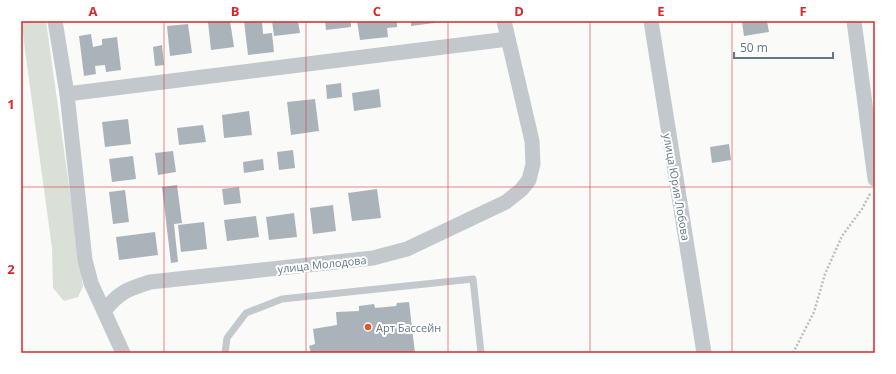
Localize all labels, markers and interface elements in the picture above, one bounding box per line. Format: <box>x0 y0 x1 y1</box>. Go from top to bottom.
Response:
text: A <box>89 2 98 20</box>
text: B <box>231 2 240 20</box>
text: C <box>373 2 381 20</box>
text: D <box>514 2 524 20</box>
text: E <box>657 2 665 20</box>
text: F <box>799 2 807 20</box>
scale bar <box>734 34 833 60</box>
text: 50 m <box>740 39 768 56</box>
text: 1 <box>7 95 15 113</box>
street label: улица Юрия Лобова <box>660 132 694 242</box>
street label: улица Молодова <box>277 252 367 276</box>
text: 2 <box>7 260 15 278</box>
place label: Арт Бассейн <box>376 320 441 335</box>
marker: Арт Бассейн <box>363 322 373 332</box>

